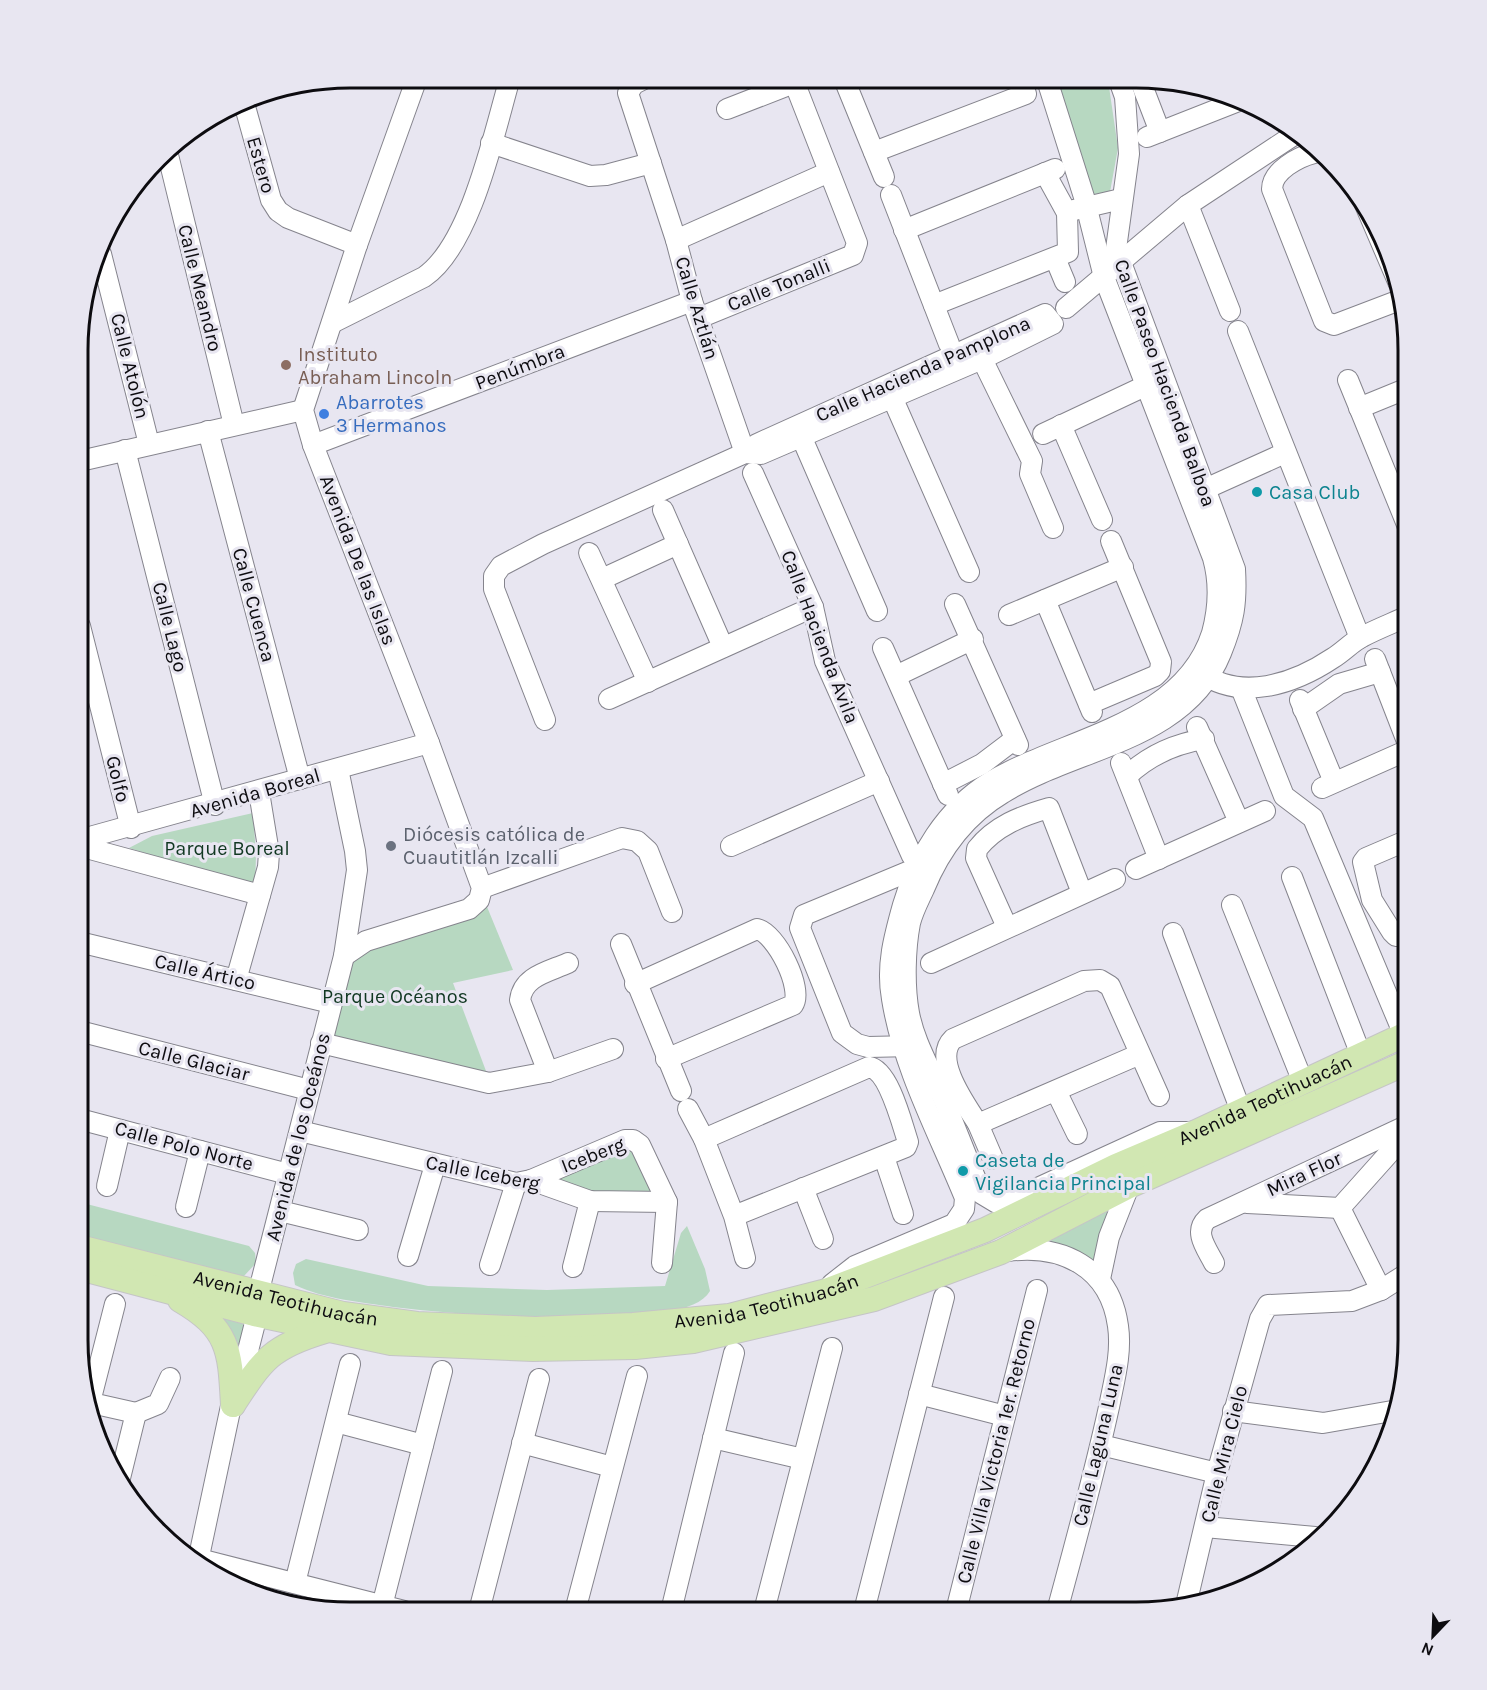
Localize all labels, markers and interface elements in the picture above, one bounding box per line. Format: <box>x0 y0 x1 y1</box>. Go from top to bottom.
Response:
street label: Estero <box>242 134 280 196</box>
street label: Calle Meandro <box>173 222 227 354</box>
street label: Calle Aztlán <box>670 254 724 362</box>
street label: Calle Tonalli <box>724 254 834 316</box>
street label: Calle Paseo Hacienda Balboa <box>1109 256 1221 510</box>
street label: Calle Atolón <box>106 311 154 421</box>
street label: Calle Hacienda Pamplona <box>812 311 1034 427</box>
street label: Penúmbra <box>472 339 568 395</box>
place label: Instituto Abraham Lincoln <box>298 343 452 389</box>
marker: Instituto Abraham Lincoln <box>279 358 293 372</box>
place label: Abarrotes 3 Hermanos <box>336 391 447 437</box>
marker: Abarrotes 3 Hermanos <box>317 407 331 421</box>
street label: Avenida De las Islas <box>315 472 401 648</box>
place label: Casa Club <box>1269 481 1360 504</box>
marker: Casa Club <box>1250 485 1264 499</box>
street label: Calle Cuenca <box>228 545 280 665</box>
street label: Calle Hacienda Ávila <box>776 547 865 727</box>
street label: Calle Lago <box>148 580 192 674</box>
street label: Golfo <box>101 753 135 805</box>
street label: Avenida Boreal <box>187 763 323 823</box>
place label: Diócesis católica de Cuautitlán Izcalli <box>403 823 585 869</box>
park label: Parque Boreal <box>164 837 290 860</box>
marker: Diócesis católica de Cuautitlán Izcalli <box>384 839 398 853</box>
street label: Calle Ártico <box>152 948 258 995</box>
park label: Parque Océanos <box>322 985 468 1008</box>
street label: Avenida de los Oceános <box>261 1031 335 1243</box>
street label: Calle Glaciar <box>136 1036 253 1086</box>
street label: Avenida Teotihuacán <box>1175 1049 1355 1150</box>
street label: Calle Polo Norte <box>112 1116 256 1176</box>
street label: Iceberg <box>558 1132 628 1178</box>
street label: Mira Flor <box>1263 1146 1346 1201</box>
place label: Caseta de Vigilancia Principal <box>975 1149 1151 1195</box>
street label: Calle Iceberg <box>424 1151 542 1195</box>
marker: Caseta de Vigilancia Principal <box>956 1164 970 1178</box>
street label: Avenida Teotihuacán <box>191 1265 379 1330</box>
street label: Avenida Teotihuacán <box>673 1268 862 1333</box>
street label: Calle Villa Victoria 1er. Retorno <box>952 1316 1040 1586</box>
street label: Calle Laguna Luna <box>1068 1362 1128 1528</box>
street label: Calle Mira Cielo <box>1196 1383 1252 1525</box>
north arrow <box>1403 1606 1463 1666</box>
text: N <box>1418 1638 1436 1660</box>

